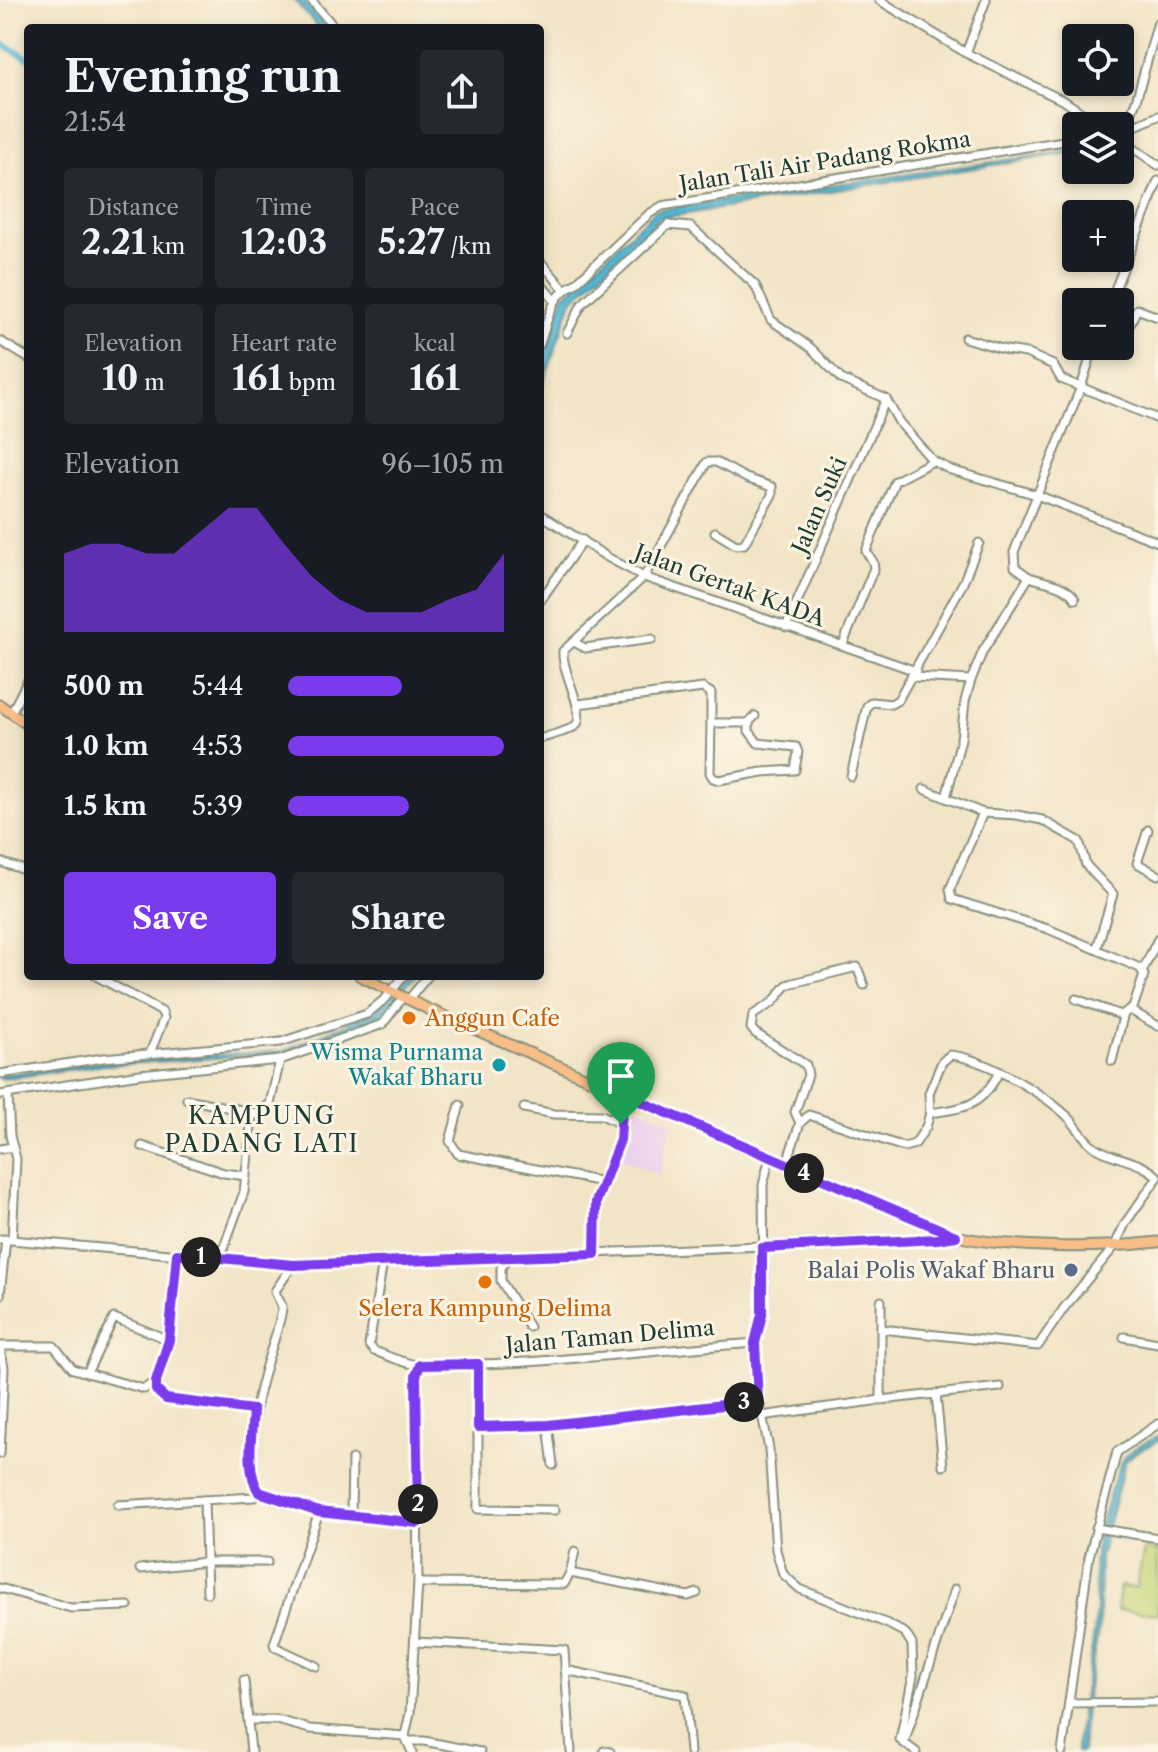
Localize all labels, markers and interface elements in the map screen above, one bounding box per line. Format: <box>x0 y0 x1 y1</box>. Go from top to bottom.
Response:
map controls <box>1062 24 1134 360</box>
button: locate <box>1062 24 1134 96</box>
text: Evening run <box>64 49 341 103</box>
button: share <box>420 50 504 134</box>
text: 21:54 <box>64 106 126 138</box>
button: layers <box>1062 112 1134 184</box>
street label: Jalan Tali Air Padang Rokma <box>675 125 973 198</box>
text: Distance <box>88 194 179 221</box>
text: Time <box>256 194 312 221</box>
text: Pace <box>410 194 460 221</box>
button: + <box>1062 200 1134 272</box>
text: 2.21 <box>81 221 146 263</box>
text: 12:03 <box>241 221 327 263</box>
text: 5:27 <box>378 221 445 263</box>
text: km <box>146 233 185 260</box>
text: /km <box>445 233 492 260</box>
button: − <box>1062 288 1134 360</box>
text: Elevation <box>84 330 182 357</box>
text: Heart rate <box>231 330 337 357</box>
text: kcal <box>414 330 455 357</box>
text: 10 <box>102 357 138 399</box>
text: 161 <box>232 357 283 399</box>
text: 161 <box>409 357 460 399</box>
text: m <box>138 369 165 396</box>
text: bpm <box>283 369 336 396</box>
text: Elevation <box>64 448 180 480</box>
text: 96–105 m <box>382 448 504 480</box>
street label: Jalan Suki <box>785 452 853 560</box>
street label: Jalan Gertak KADA <box>628 537 829 633</box>
text: 500 m <box>64 670 144 702</box>
text: 5:44 <box>192 670 243 702</box>
text: 1.0 km <box>64 730 149 762</box>
text: 4:53 <box>192 730 243 762</box>
text: 1.5 km <box>64 790 147 822</box>
text: 5:39 <box>192 790 243 822</box>
button: Save <box>64 872 276 964</box>
button: Share <box>292 872 504 964</box>
place label: Anggun Cafe <box>424 1005 560 1032</box>
marker: Anggun Cafe <box>400 1009 418 1027</box>
place label: Wisma Purnama Wakaf Bharu <box>309 1039 483 1091</box>
pin <box>587 1042 655 1124</box>
icon: arrive <box>599 1054 643 1098</box>
marker: Wisma Purnama Wakaf Bharu <box>490 1056 508 1074</box>
district label: KAMPUNG PADANG LATI <box>165 1101 359 1158</box>
pin: 4 <box>784 1153 824 1193</box>
text: 4 <box>797 1159 811 1186</box>
pin: 1 <box>181 1237 221 1277</box>
text: 1 <box>196 1243 206 1270</box>
place label: Balai Polis Wakaf Bharu <box>807 1257 1055 1284</box>
marker: Balai Polis Wakaf Bharu <box>1062 1261 1080 1279</box>
marker: Selera Kampung Delima <box>476 1273 494 1291</box>
place label: Selera Kampung Delima <box>358 1295 612 1322</box>
street label: Jalan Taman Delima <box>502 1314 716 1359</box>
pin: 3 <box>724 1382 764 1422</box>
text: 3 <box>738 1388 750 1415</box>
pin: 2 <box>398 1484 438 1524</box>
text: 2 <box>412 1490 425 1517</box>

